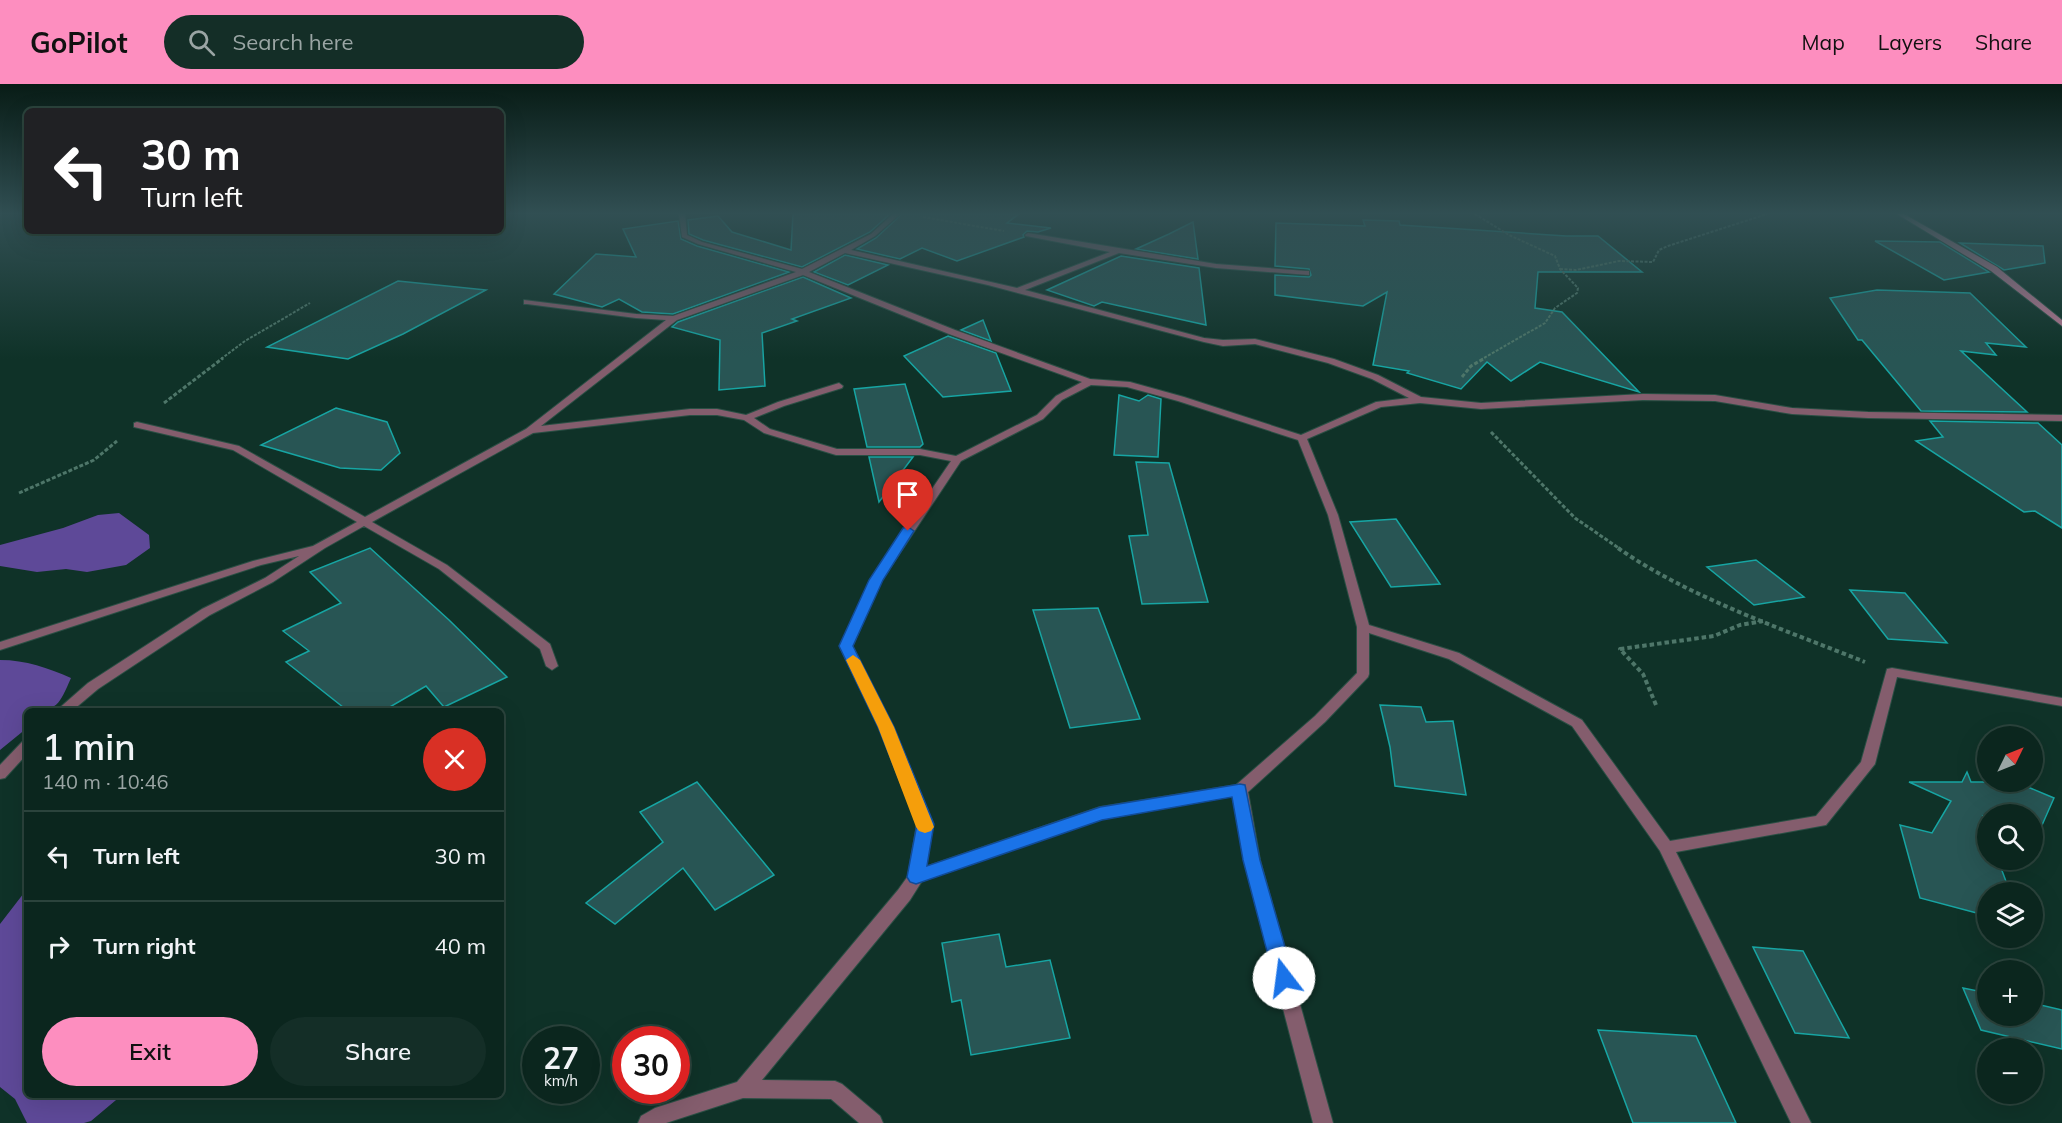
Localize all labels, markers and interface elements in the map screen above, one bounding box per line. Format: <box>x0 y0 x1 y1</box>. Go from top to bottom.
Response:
search box <box>164 15 584 69</box>
text: GoPilot <box>30 25 128 60</box>
icon: search <box>185 26 218 59</box>
text: Search here <box>233 28 354 56</box>
text: Map <box>1802 29 1845 55</box>
text: Layers <box>1878 29 1942 55</box>
text: Share <box>1975 29 2032 55</box>
text: 30 m <box>141 128 241 181</box>
icon: left <box>42 132 120 210</box>
text: Turn left <box>141 180 243 214</box>
pin <box>882 469 933 531</box>
icon: arrive <box>891 478 924 511</box>
text: 1 min <box>42 724 136 769</box>
north arrow <box>1977 726 2043 792</box>
map controls <box>1977 726 2043 1104</box>
button: close <box>423 728 486 791</box>
text: 140 m · 10:46 <box>42 769 168 794</box>
button: search <box>1977 804 2043 870</box>
icon: left <box>42 840 75 873</box>
text: Turn left <box>93 842 180 870</box>
text: 30 m <box>435 842 486 870</box>
button: layers <box>1977 882 2043 948</box>
icon: right <box>42 930 75 963</box>
text: Turn right <box>93 932 196 960</box>
text: 40 m <box>435 932 486 960</box>
position arrow <box>1252 946 1316 1010</box>
button: + <box>1977 960 2043 1026</box>
button: Exit <box>42 1017 258 1086</box>
button: Share <box>270 1017 486 1086</box>
speed limit sign: 30 <box>612 1026 690 1104</box>
button: − <box>1977 1038 2043 1104</box>
text: 27 <box>543 1039 579 1077</box>
text: km/h <box>544 1071 578 1090</box>

